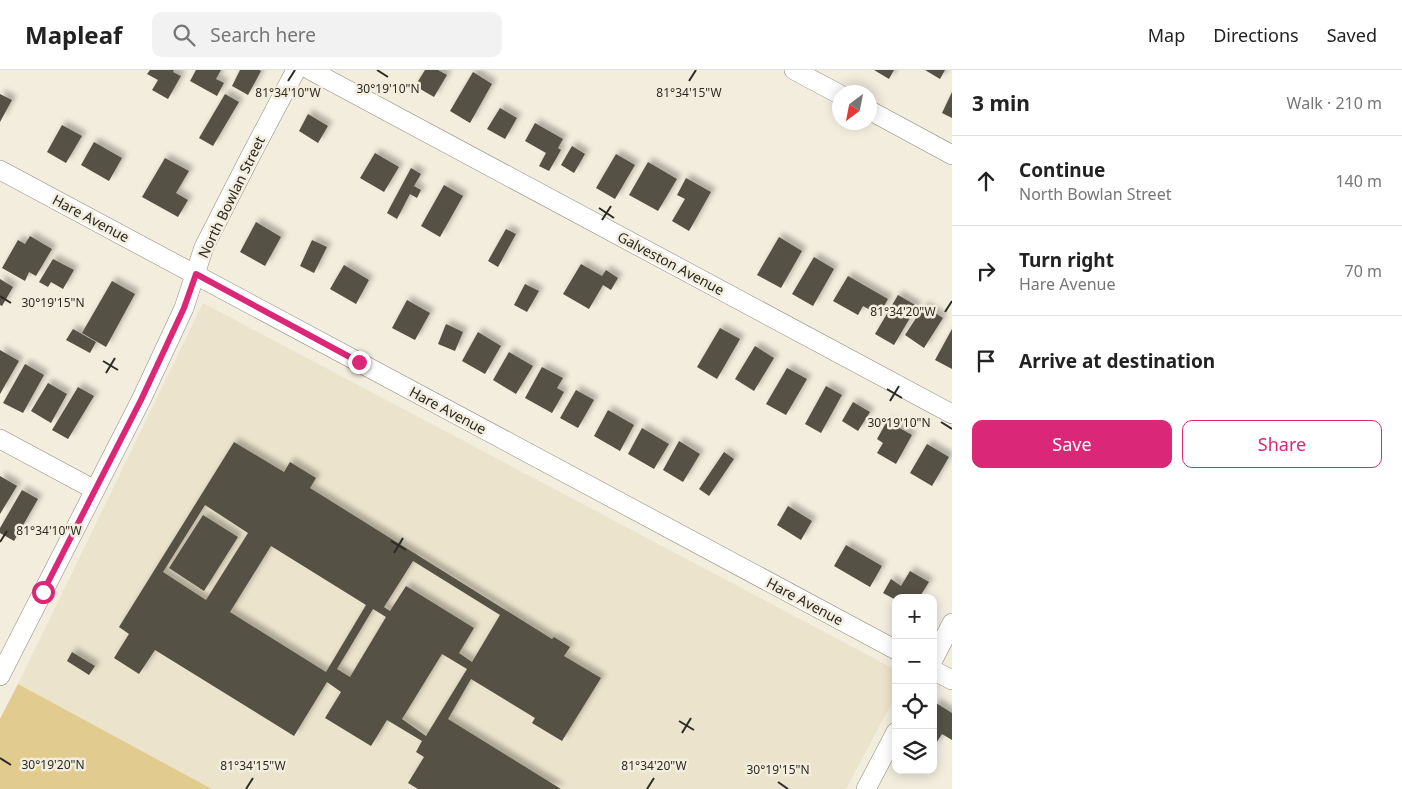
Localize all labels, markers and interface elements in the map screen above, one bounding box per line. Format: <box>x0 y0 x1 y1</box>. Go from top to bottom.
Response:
search box <box>152 12 502 57</box>
text: Mapleaf <box>25 18 122 51</box>
icon: search <box>170 21 198 49</box>
text: Search here <box>210 22 316 48</box>
text: Map <box>1148 23 1185 47</box>
text: Directions <box>1213 23 1299 47</box>
text: Saved <box>1327 23 1377 47</box>
text: 30°19'10"N <box>356 80 420 97</box>
text: 81°34'10"W <box>255 84 321 101</box>
text: 81°34'15"W <box>656 84 722 101</box>
north arrow <box>832 85 877 130</box>
text: 3 min <box>972 89 1030 117</box>
text: Walk · 210 m <box>1287 92 1382 114</box>
street label: North Bowlan Street <box>193 133 269 261</box>
text: Continue <box>1019 157 1105 183</box>
icon: ahead <box>972 167 1000 195</box>
text: 140 m <box>1335 170 1382 192</box>
text: North Bowlan Street <box>1019 183 1171 205</box>
street label: Hare Avenue <box>49 190 133 246</box>
street label: Galveston Avenue <box>614 227 728 299</box>
text: Turn right <box>1019 247 1114 273</box>
icon: right <box>972 257 1000 285</box>
text: 70 m <box>1345 260 1382 282</box>
text: Hare Avenue <box>1019 273 1115 295</box>
text: 30°19'15"N <box>21 294 85 311</box>
text: 81°34'20"W <box>870 303 936 320</box>
icon: arrive <box>972 347 1000 375</box>
text: Arrive at destination <box>1019 348 1215 374</box>
route end <box>348 351 371 374</box>
street label: Hare Avenue <box>406 382 490 438</box>
text: 30°19'10"N <box>867 414 931 431</box>
button: Save <box>972 420 1172 468</box>
button: Share <box>1182 420 1382 468</box>
text: 81°34'10"W <box>16 522 82 539</box>
street label: Hare Avenue <box>763 573 847 629</box>
route start <box>32 581 55 604</box>
map controls <box>892 594 937 774</box>
button: + <box>892 594 937 639</box>
button: − <box>892 639 937 684</box>
button: locate <box>892 684 937 729</box>
button: layers <box>892 729 937 774</box>
text: 30°19'20"N <box>21 756 85 773</box>
text: 81°34'15"W <box>220 757 286 774</box>
text: 81°34'20"W <box>621 757 687 774</box>
text: 30°19'15"N <box>746 761 810 778</box>

